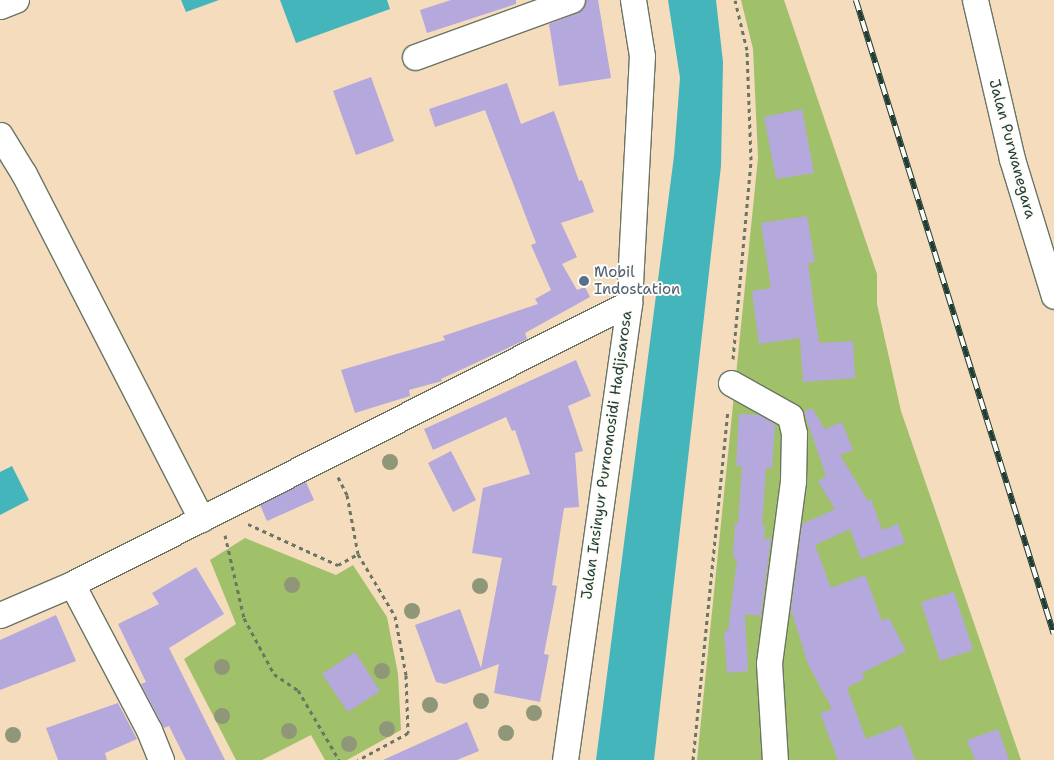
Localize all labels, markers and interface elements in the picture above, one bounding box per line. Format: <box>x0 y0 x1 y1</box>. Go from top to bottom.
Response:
street label: Jalan Purwanegara <box>985 77 1039 221</box>
place label: Mobil Indostation <box>594 263 680 298</box>
marker: Mobil Indostation <box>578 275 590 287</box>
street label: Jalan Insinyur Purnomosidi Hadjisarosa <box>578 309 636 601</box>

